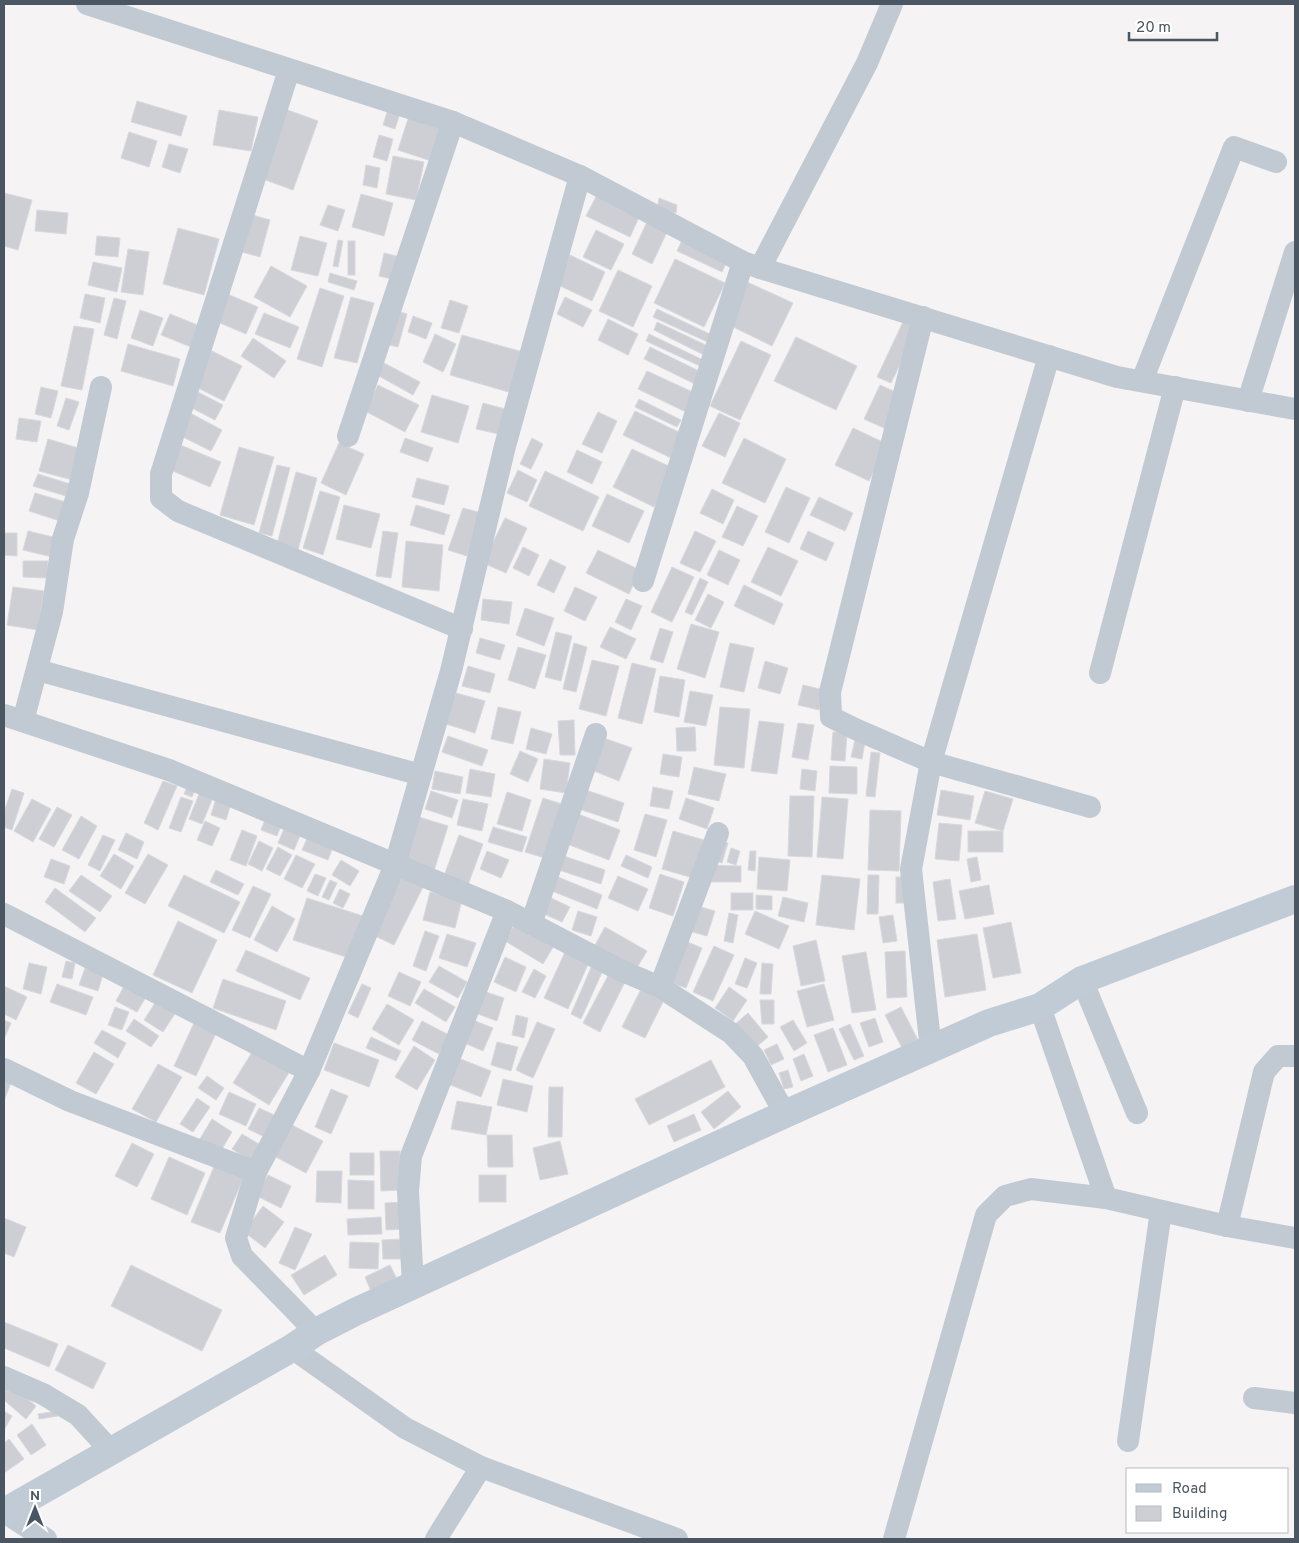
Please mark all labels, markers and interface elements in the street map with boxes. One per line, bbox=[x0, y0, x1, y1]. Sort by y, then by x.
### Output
scale bar bbox=[1129, 10, 1216, 42]
text: 20 m bbox=[1136, 19, 1171, 38]
legend bbox=[1126, 1468, 1289, 1533]
text: Road bbox=[1172, 1480, 1207, 1499]
north arrow bbox=[10, 1483, 60, 1533]
text: N bbox=[30, 1488, 40, 1505]
text: Building bbox=[1172, 1505, 1227, 1524]

